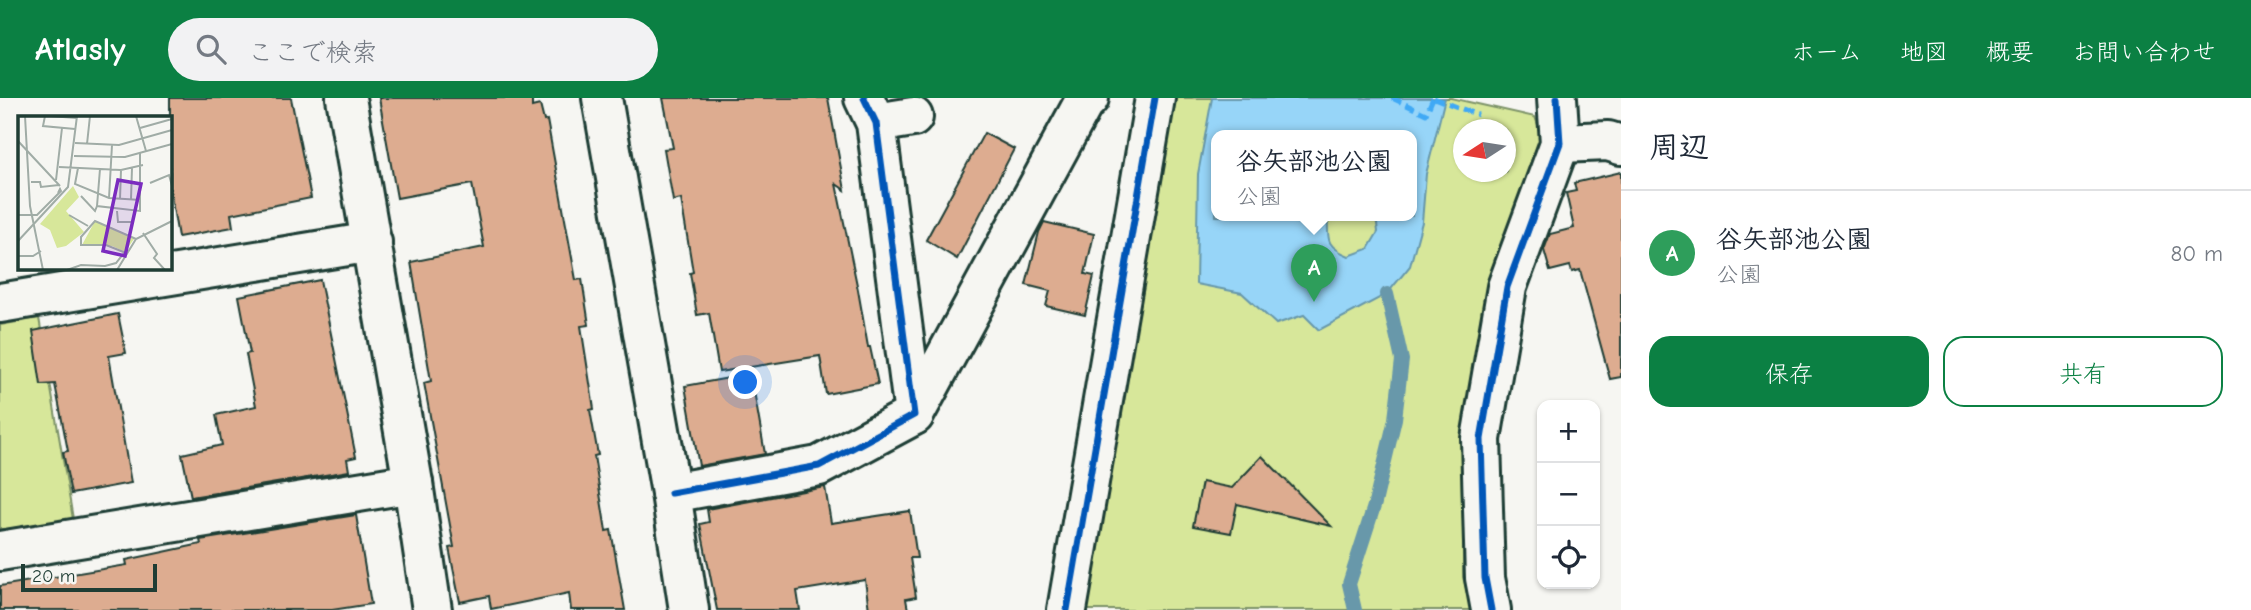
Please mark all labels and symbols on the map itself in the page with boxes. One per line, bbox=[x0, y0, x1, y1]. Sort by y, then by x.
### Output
inset map bbox=[18, 116, 172, 270]
north arrow bbox=[1453, 119, 1516, 182]
pin: A bbox=[1291, 244, 1337, 302]
your location bbox=[728, 365, 762, 399]
scale bar bbox=[21, 561, 158, 593]

